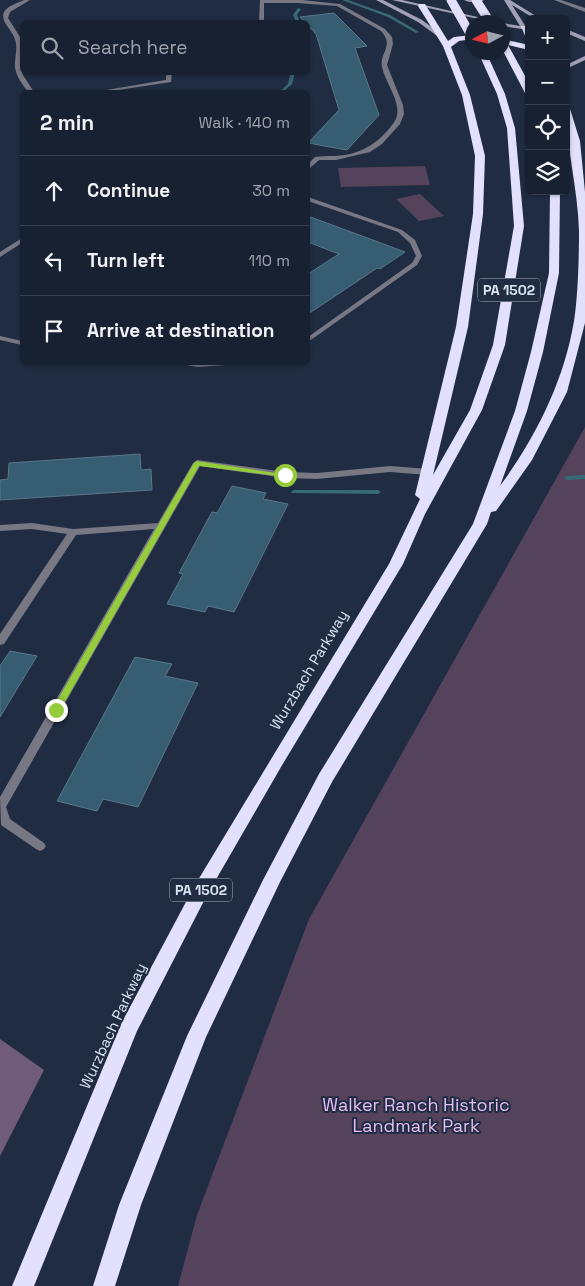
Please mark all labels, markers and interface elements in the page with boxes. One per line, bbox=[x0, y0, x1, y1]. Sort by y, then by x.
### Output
north arrow bbox=[465, 15, 510, 60]
map controls bbox=[525, 15, 570, 195]
button: + bbox=[525, 15, 570, 60]
search box bbox=[20, 20, 310, 75]
icon: search bbox=[38, 34, 66, 62]
text: Search here bbox=[78, 35, 188, 60]
button: − bbox=[525, 60, 570, 105]
button: locate bbox=[525, 105, 570, 150]
text: 2 min bbox=[40, 109, 94, 136]
text: Walk · 140 m bbox=[198, 112, 290, 133]
button: layers bbox=[525, 150, 570, 195]
icon: ahead bbox=[40, 177, 68, 205]
text: Continue bbox=[87, 178, 170, 203]
text: 30 m bbox=[252, 180, 290, 201]
icon: left bbox=[40, 247, 68, 275]
text: Turn left bbox=[87, 248, 165, 273]
text: 110 m bbox=[248, 250, 290, 271]
road number: PA 1502 bbox=[478, 278, 540, 302]
icon: arrive bbox=[40, 317, 68, 345]
text: Arrive at destination bbox=[87, 318, 275, 343]
route start bbox=[274, 464, 297, 487]
street label: Wurzbach Parkway bbox=[265, 606, 352, 733]
route end bbox=[45, 699, 68, 722]
road number: PA 1502 bbox=[170, 878, 232, 902]
street label: Wurzbach Parkway bbox=[75, 960, 150, 1092]
park label: Walker Ranch Historic Landmark Park bbox=[322, 1093, 510, 1137]

